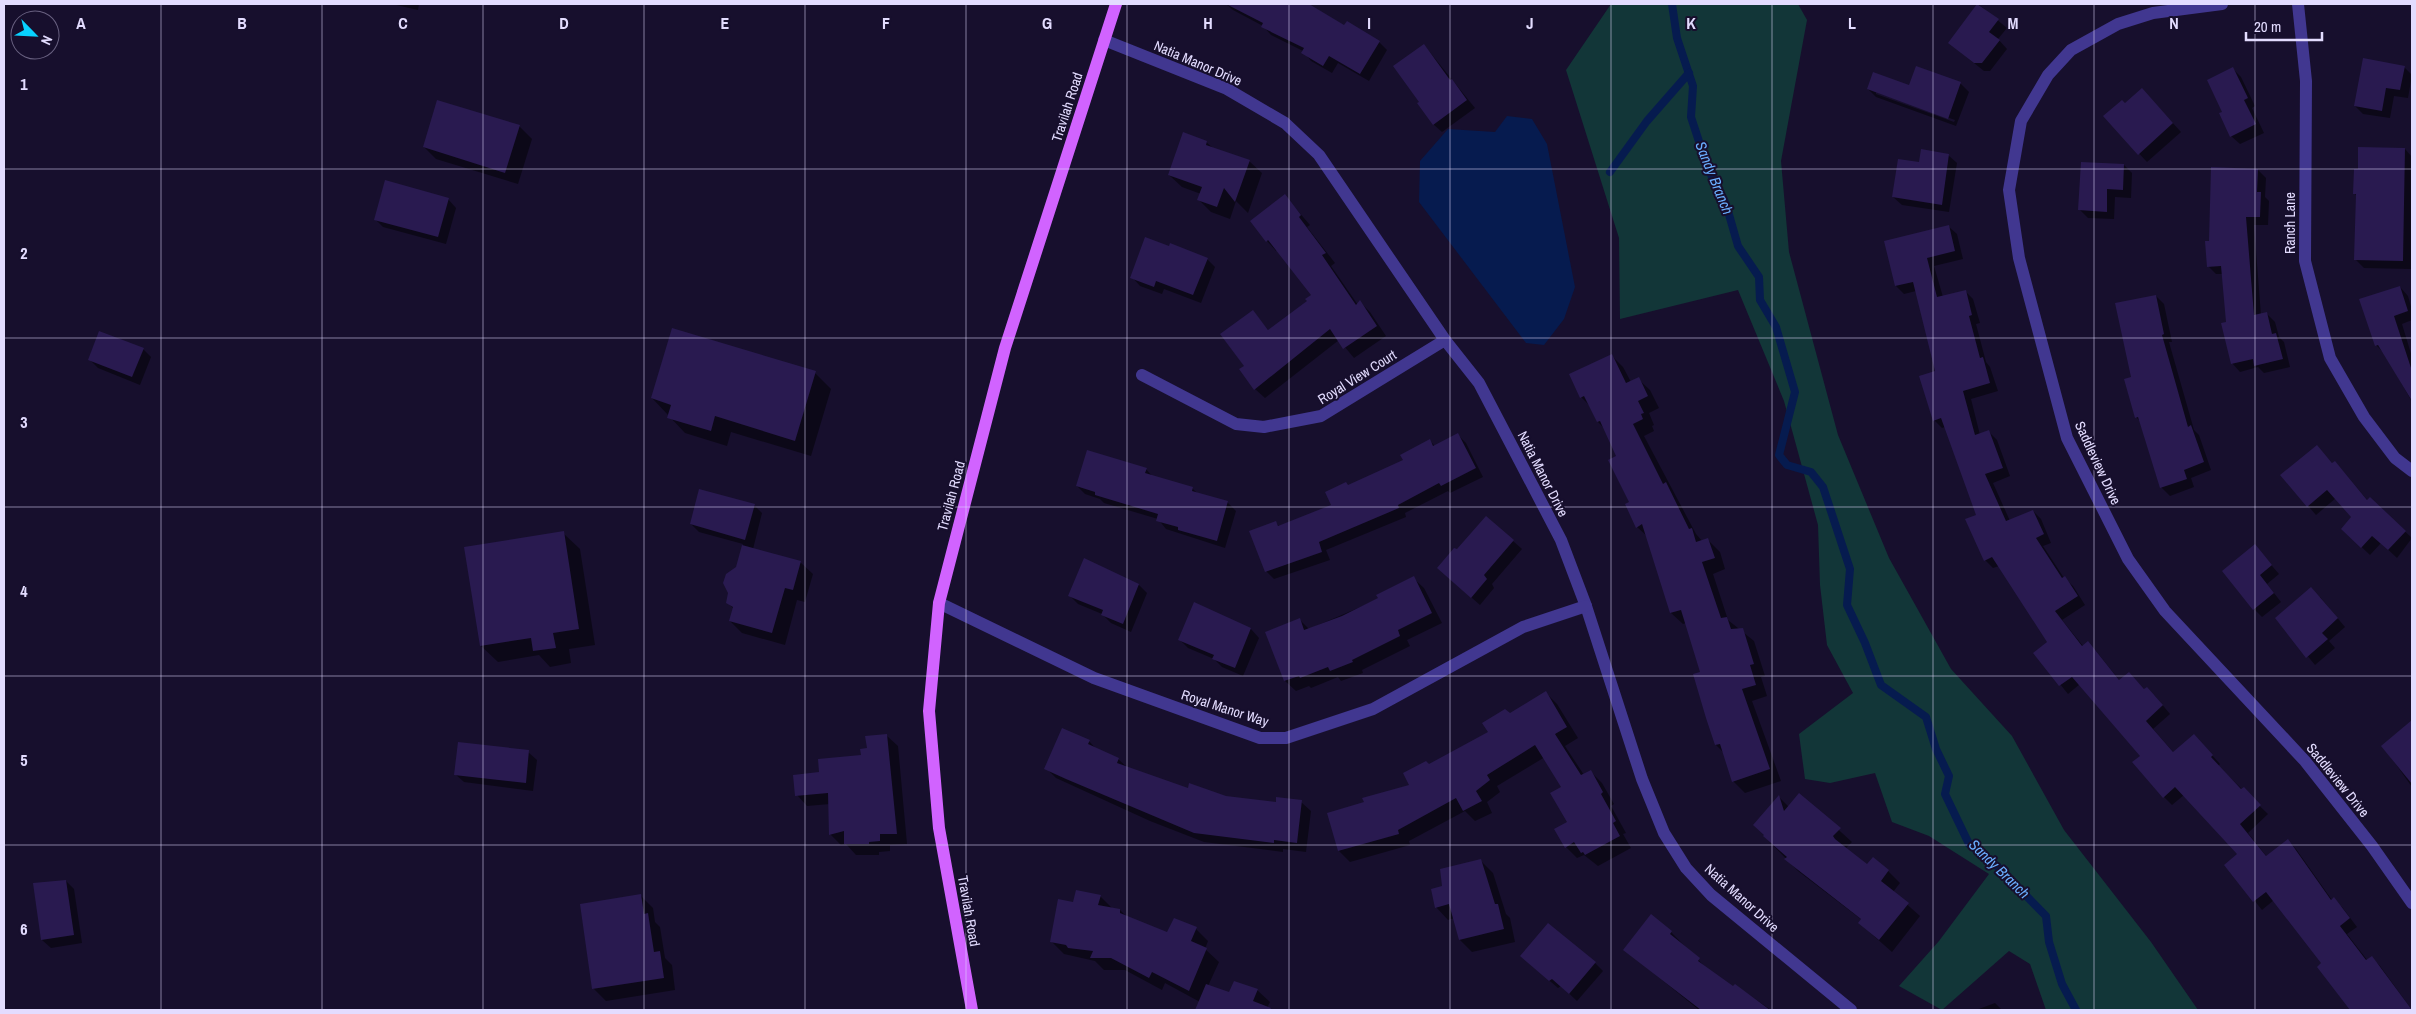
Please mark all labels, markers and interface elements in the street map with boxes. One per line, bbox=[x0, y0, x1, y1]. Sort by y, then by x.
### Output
north arrow bbox=[10, 10, 60, 60]
scale bar bbox=[2246, 10, 2322, 42]
text: A bbox=[76, 12, 86, 34]
text: B bbox=[237, 12, 247, 34]
text: C bbox=[398, 12, 408, 34]
text: D bbox=[559, 12, 569, 34]
text: E bbox=[721, 12, 730, 34]
text: F bbox=[882, 12, 890, 34]
text: G bbox=[1042, 12, 1052, 34]
text: H bbox=[1203, 12, 1213, 34]
text: I bbox=[1367, 12, 1371, 34]
text: J bbox=[1526, 12, 1534, 34]
text: K bbox=[1686, 12, 1696, 34]
text: L bbox=[1848, 12, 1856, 34]
text: M bbox=[2008, 12, 2019, 34]
text: N bbox=[2169, 12, 2179, 34]
text: 20 m bbox=[2254, 16, 2281, 37]
text: N bbox=[37, 33, 57, 48]
street label: Natia Manor Drive bbox=[1151, 36, 1245, 90]
street label: Travilah Road bbox=[1047, 70, 1087, 144]
text: 1 bbox=[20, 73, 28, 95]
water label: Sandy Branch bbox=[1690, 138, 1739, 218]
street label: Ranch Lane bbox=[2281, 192, 2299, 254]
text: 2 bbox=[20, 242, 28, 264]
street label: Royal View Court bbox=[1314, 346, 1400, 408]
text: 3 bbox=[20, 411, 28, 433]
street label: Saddleview Drive bbox=[2071, 418, 2125, 508]
street label: Natia Manor Drive bbox=[1514, 428, 1572, 520]
street label: Travilah Road bbox=[933, 459, 969, 533]
text: 4 bbox=[20, 580, 28, 602]
street label: Royal Manor Way bbox=[1179, 685, 1271, 731]
street label: Saddleview Drive bbox=[2303, 739, 2373, 821]
text: 5 bbox=[20, 749, 28, 771]
water label: Sandy Branch bbox=[1964, 834, 2035, 903]
street label: Natia Manor Drive bbox=[1701, 860, 1783, 936]
street label: Travilah Road bbox=[954, 874, 984, 948]
text: 6 bbox=[20, 918, 28, 940]

